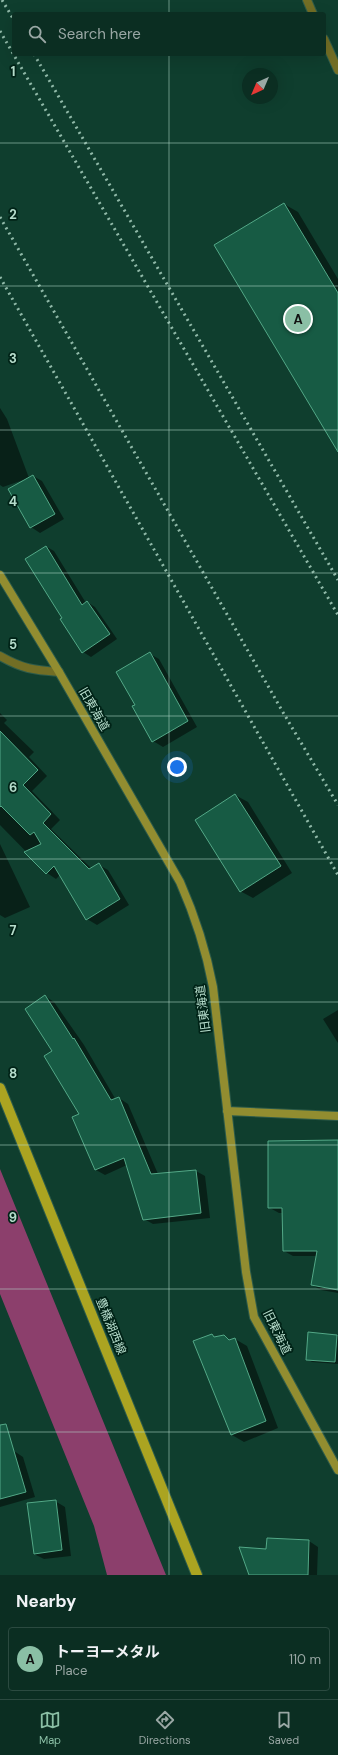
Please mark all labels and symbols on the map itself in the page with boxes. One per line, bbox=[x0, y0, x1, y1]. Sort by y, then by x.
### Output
text: 1 bbox=[11, 63, 15, 80]
north arrow bbox=[242, 68, 278, 104]
text: 2 bbox=[9, 206, 17, 223]
pin: A bbox=[285, 304, 311, 334]
text: 3 bbox=[9, 350, 17, 367]
text: 4 bbox=[9, 493, 17, 510]
text: 5 bbox=[9, 636, 17, 653]
street label: 旧東海道 bbox=[75, 684, 113, 734]
your location bbox=[167, 757, 187, 777]
text: 6 bbox=[9, 779, 17, 796]
text: 7 bbox=[10, 922, 17, 939]
street label: 旧東海道 bbox=[192, 984, 214, 1034]
text: 8 bbox=[9, 1065, 17, 1082]
text: 9 bbox=[9, 1209, 17, 1226]
street label: 豊橋湖西線 bbox=[92, 1295, 130, 1357]
street label: 旧東海道 bbox=[259, 1307, 295, 1357]

